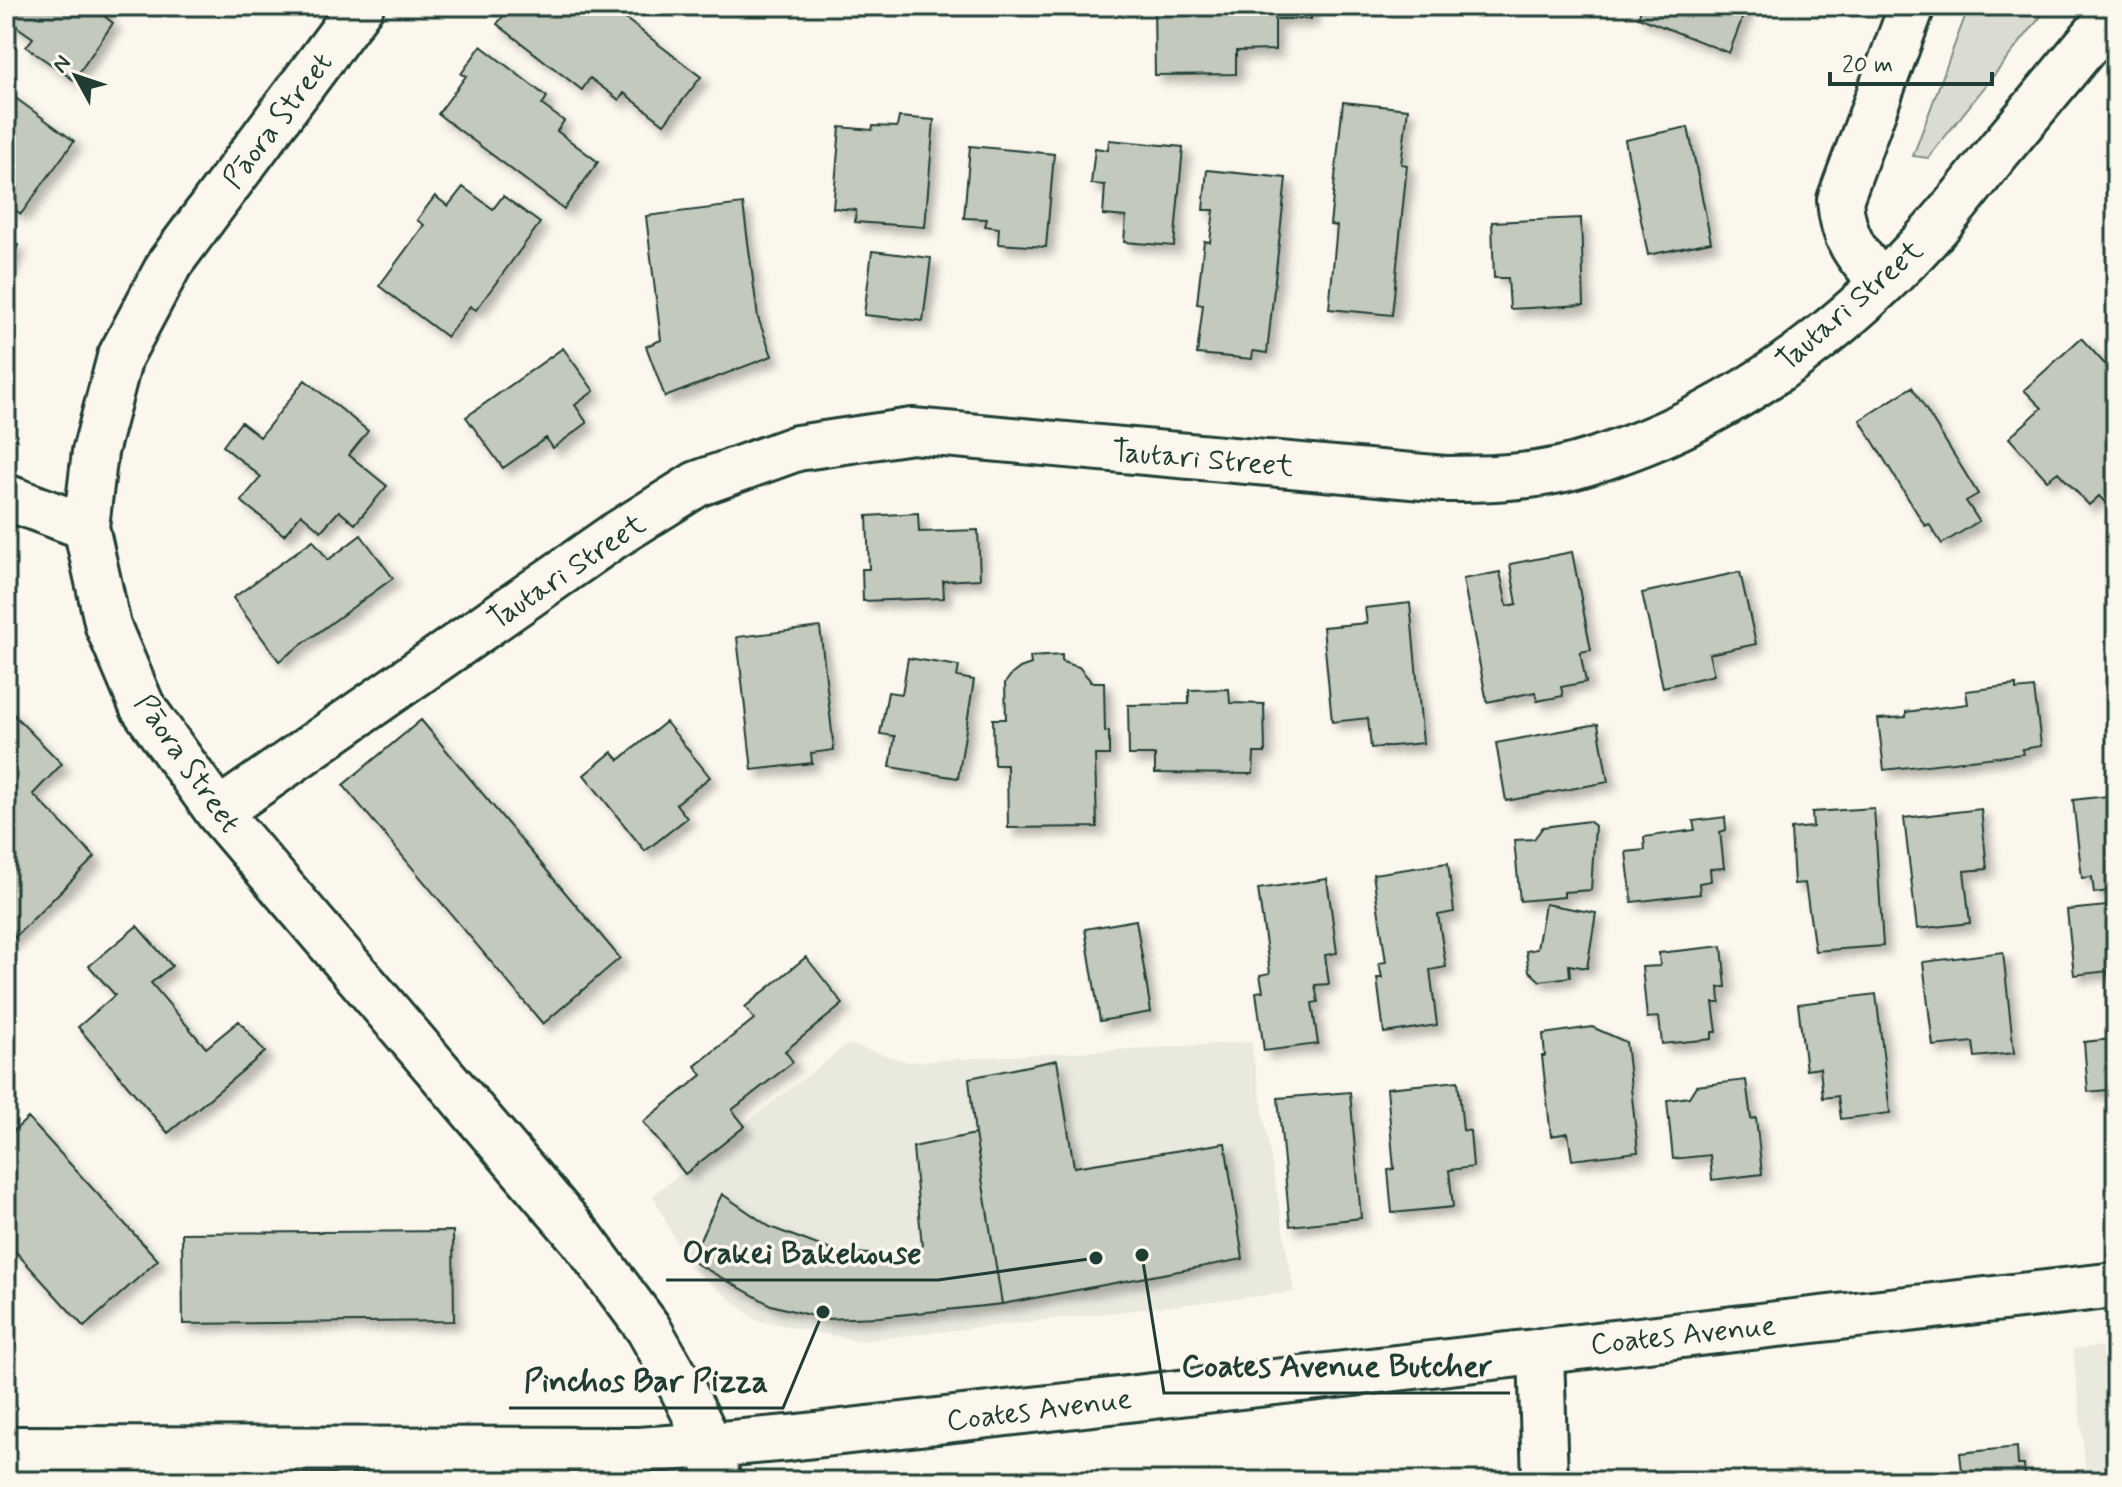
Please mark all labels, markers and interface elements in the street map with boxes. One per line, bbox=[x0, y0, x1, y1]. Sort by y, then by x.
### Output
north arrow bbox=[36, 36, 116, 116]
scale bar bbox=[1830, 36, 1992, 86]
street label: Pāora Street bbox=[214, 45, 342, 197]
text: N bbox=[47, 50, 78, 79]
text: 20 m bbox=[1842, 50, 1893, 81]
street label: Tautari Street bbox=[1768, 231, 1932, 381]
street label: Tautari Street bbox=[1110, 432, 1296, 487]
street label: Tautari Street bbox=[480, 505, 654, 639]
street label: Pāora Street bbox=[125, 687, 249, 841]
callout: Orakei Bakehouse bbox=[666, 1224, 938, 1280]
text: Orakei Bakehouse bbox=[682, 1233, 922, 1275]
street label: Coates Avenue bbox=[1588, 1306, 1778, 1365]
callout: Coates Avenue Butcher bbox=[1164, 1337, 1510, 1393]
text: Coates Avenue Butcher bbox=[1181, 1346, 1493, 1388]
callout: Pinchos Bar Pizza bbox=[509, 1352, 783, 1408]
text: Pinchos Bar Pizza bbox=[524, 1361, 768, 1403]
street label: Coates Avenue bbox=[944, 1380, 1134, 1441]

